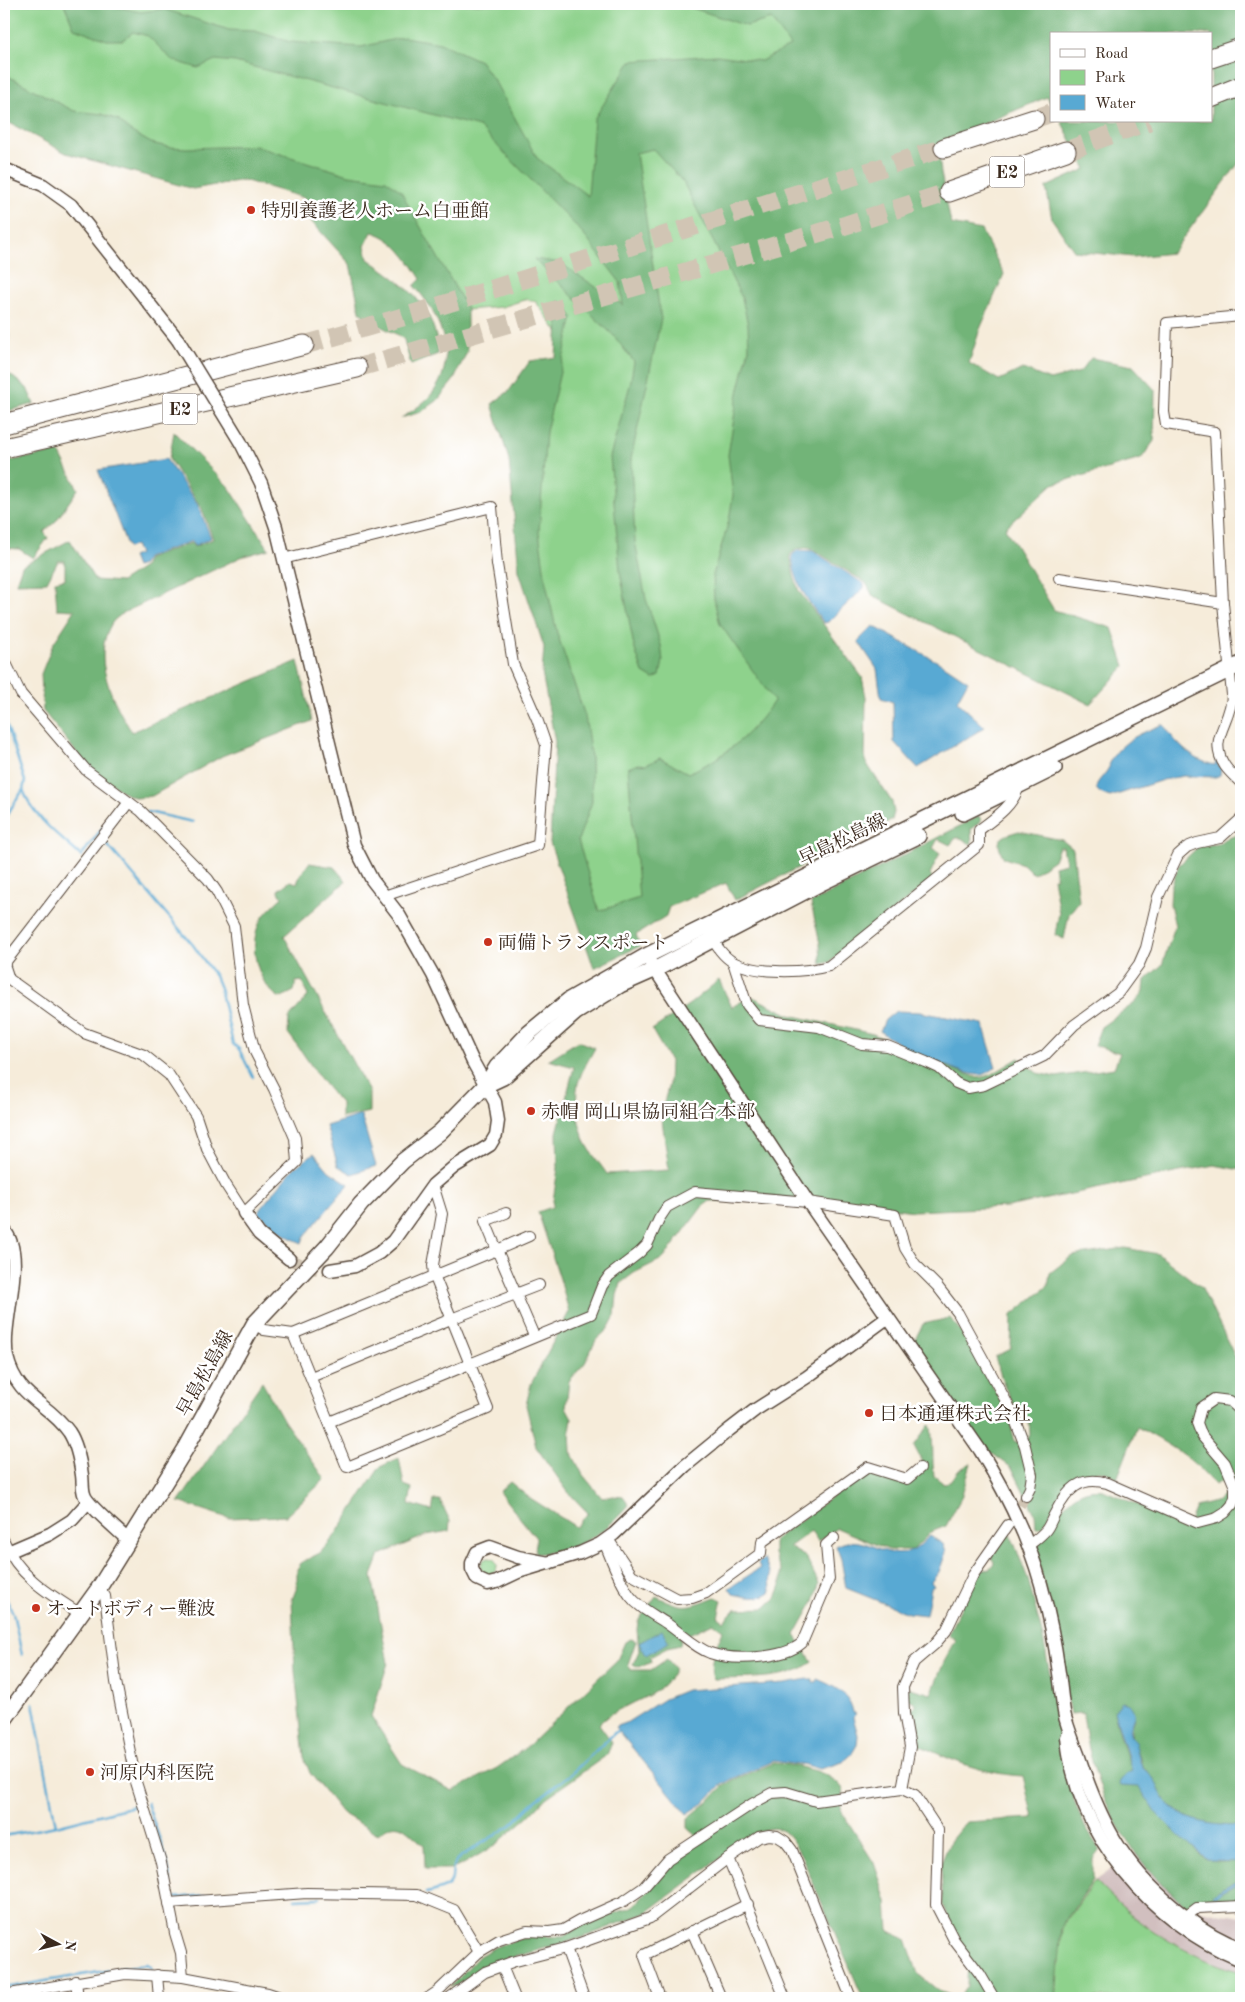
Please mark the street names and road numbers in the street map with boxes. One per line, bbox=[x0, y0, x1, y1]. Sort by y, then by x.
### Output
road number: E2 bbox=[990, 156, 1024, 188]
road number: E2 bbox=[162, 394, 198, 424]
street label: 早島松島線 bbox=[795, 810, 890, 871]
street label: 早島松島線 bbox=[173, 1327, 238, 1420]

